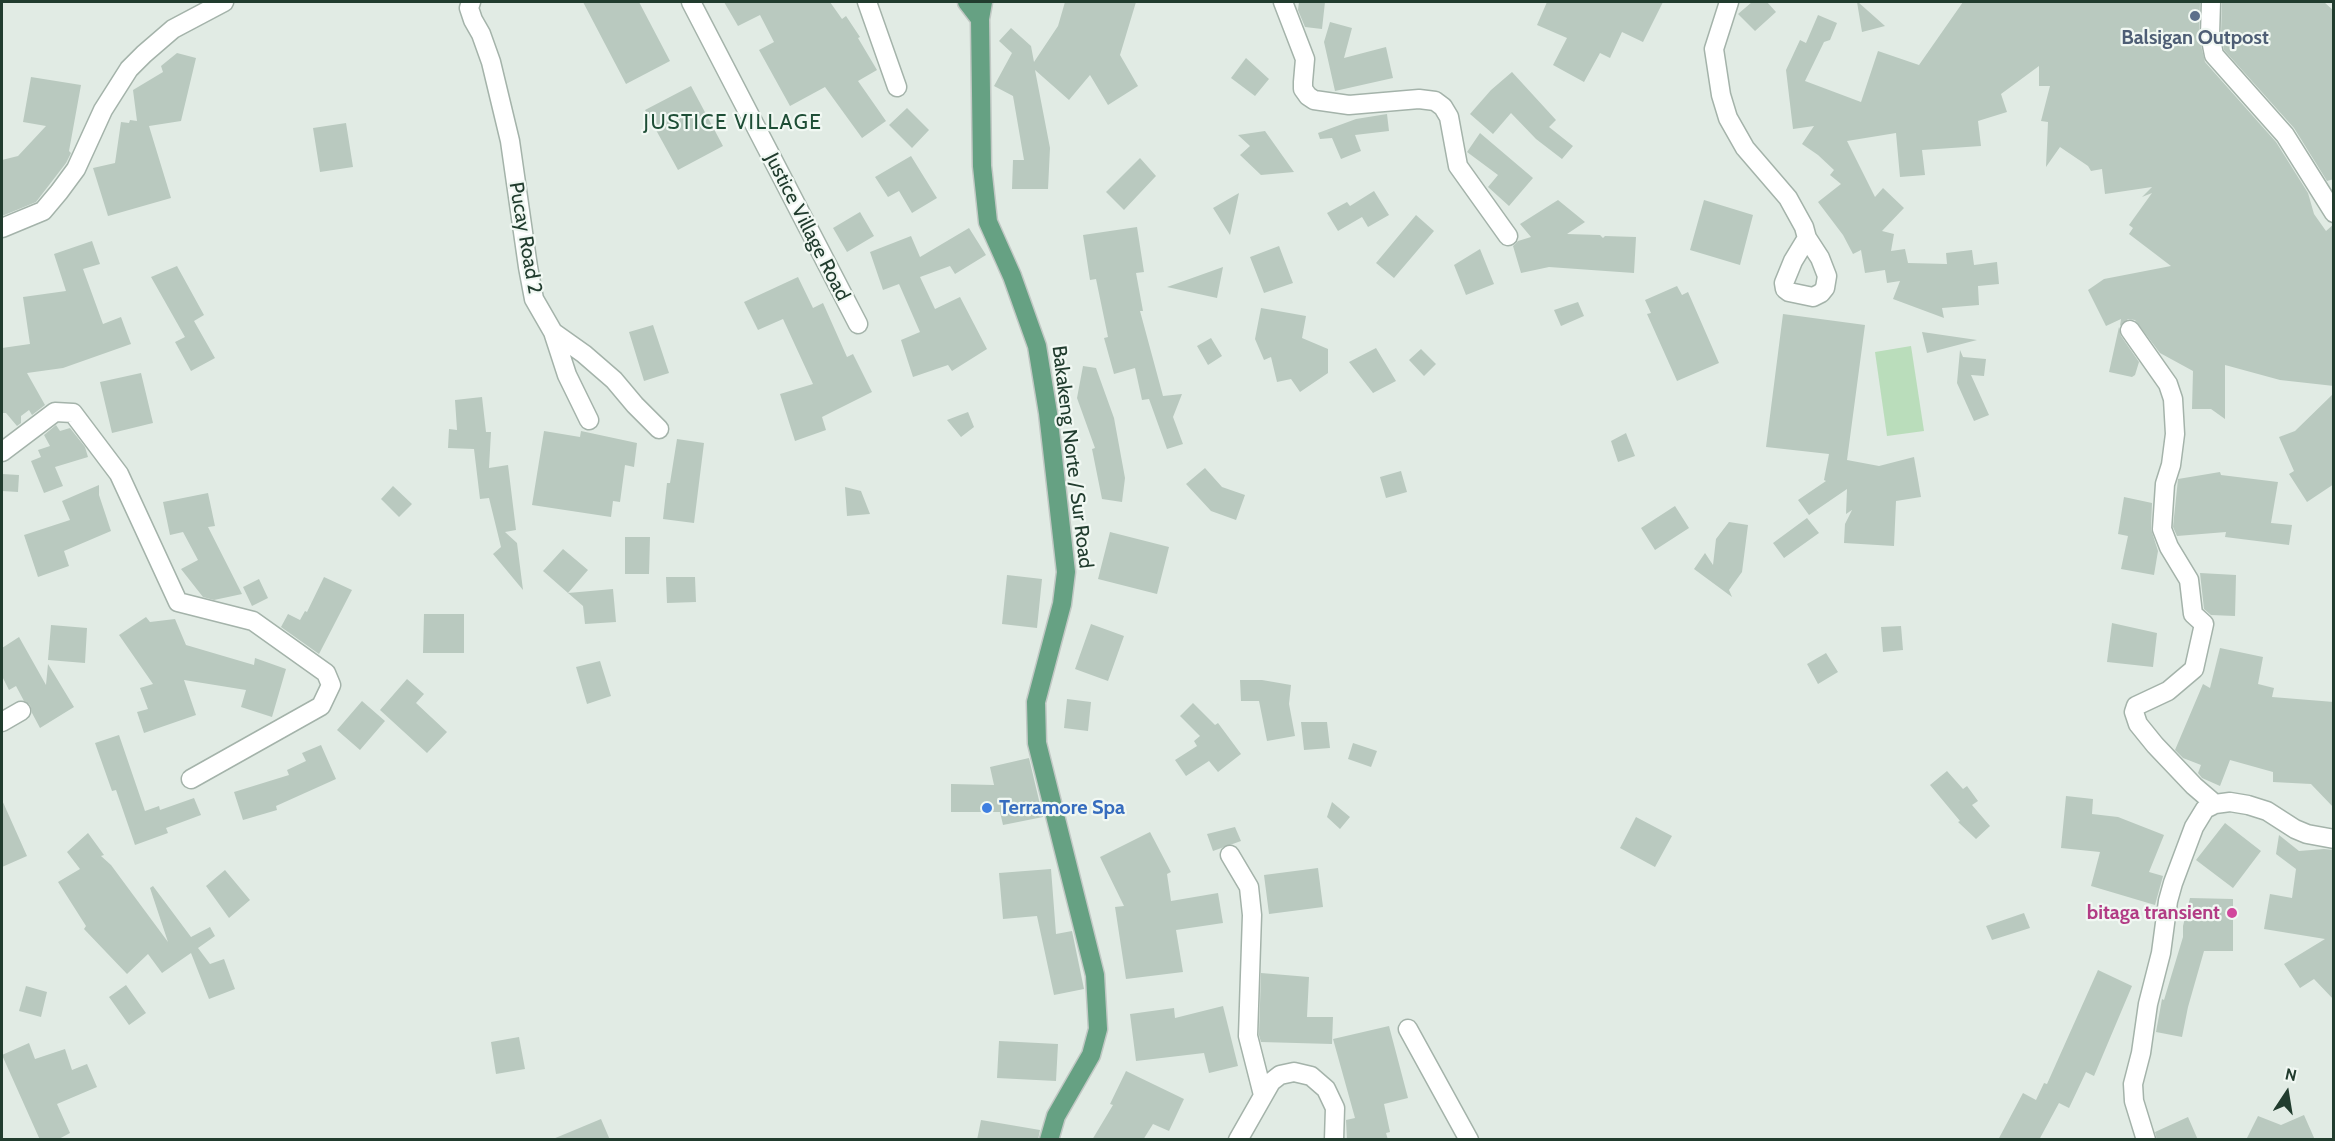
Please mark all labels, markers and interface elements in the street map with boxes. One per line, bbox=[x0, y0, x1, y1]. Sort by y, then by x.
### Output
marker: Balsigan Outpost bbox=[2188, 9, 2202, 23]
place label: Balsigan Outpost bbox=[2121, 26, 2269, 50]
district label: JUSTICE VILLAGE bbox=[644, 110, 822, 136]
street label: Justice Village Road bbox=[759, 149, 855, 305]
street label: Pucay Road 2 bbox=[503, 180, 547, 296]
street label: Bakakeng Norte / Sur Road bbox=[1046, 344, 1098, 570]
place label: Terramore Spa bbox=[999, 796, 1125, 820]
marker: Terramore Spa bbox=[980, 801, 994, 815]
place label: bitaga transient bbox=[2087, 901, 2220, 925]
marker: bitaga transient bbox=[2225, 906, 2239, 920]
north arrow bbox=[2257, 1063, 2317, 1123]
text: N bbox=[2283, 1064, 2298, 1085]

